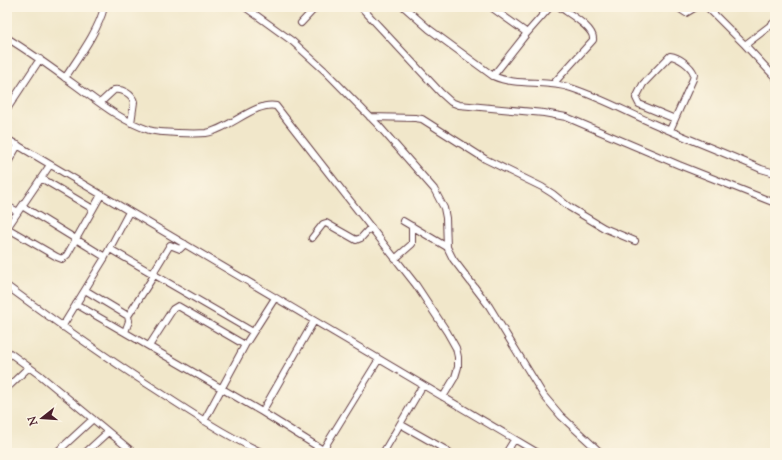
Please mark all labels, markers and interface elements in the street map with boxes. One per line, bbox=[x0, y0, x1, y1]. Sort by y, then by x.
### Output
north arrow bbox=[22, 398, 62, 438]
text: N bbox=[24, 414, 43, 428]

